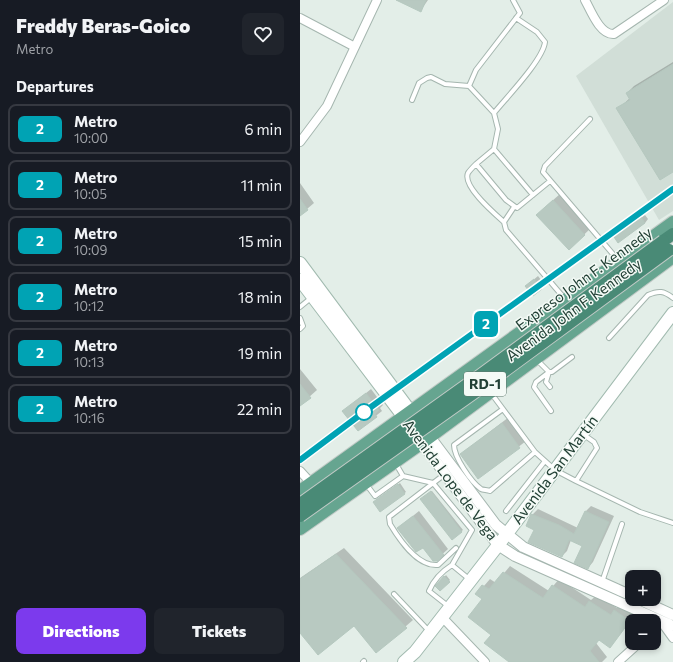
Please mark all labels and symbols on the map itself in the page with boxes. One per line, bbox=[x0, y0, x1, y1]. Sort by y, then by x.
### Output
street label: Expreso John F. Kennedy bbox=[512, 223, 655, 334]
street label: Avenida John F. Kennedy bbox=[502, 254, 645, 364]
line badge: 2 bbox=[473, 311, 499, 337]
road number: RD-1 bbox=[464, 372, 506, 396]
unlabelled marker bbox=[355, 403, 373, 421]
street label: Avenida San Martín bbox=[507, 411, 601, 527]
street label: Avenida Lope de Vega bbox=[399, 415, 502, 543]

